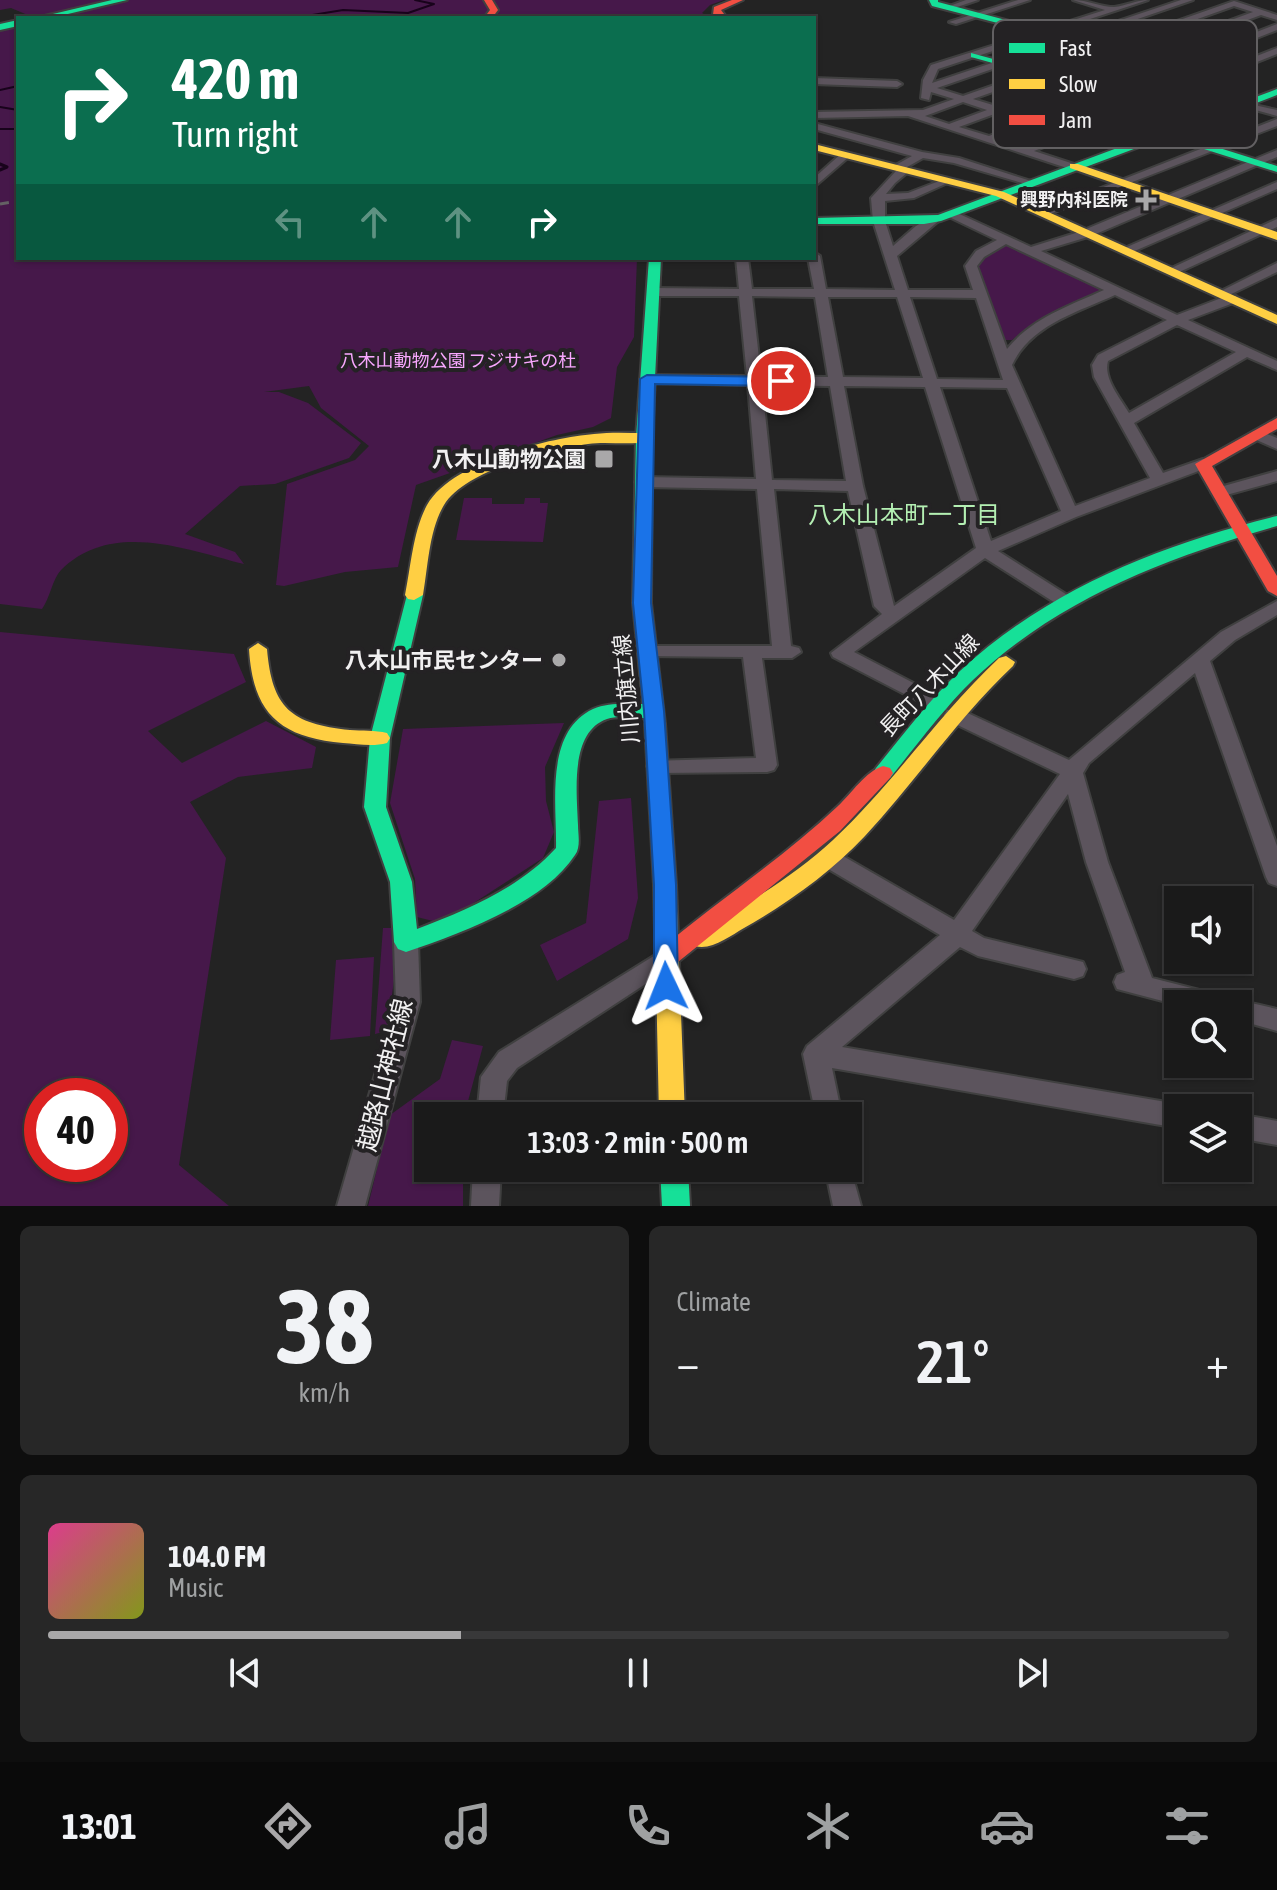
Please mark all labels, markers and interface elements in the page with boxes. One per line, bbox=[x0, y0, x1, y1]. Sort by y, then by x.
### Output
legend bbox=[993, 20, 1257, 148]
text: Fast bbox=[1059, 35, 1092, 61]
text: 420 m bbox=[172, 47, 299, 111]
icon: right bbox=[40, 48, 144, 152]
text: Slow bbox=[1059, 71, 1097, 97]
text: Jam bbox=[1059, 107, 1092, 133]
text: Turn right bbox=[172, 113, 299, 155]
place label: 興野内科医院 bbox=[1020, 189, 1128, 210]
marker: 興野内科医院 bbox=[1135, 189, 1157, 211]
icon: left bbox=[268, 200, 312, 244]
icon: ahead bbox=[352, 200, 396, 244]
icon: ahead bbox=[436, 200, 480, 244]
icon: right bbox=[520, 200, 564, 244]
pin bbox=[747, 347, 815, 415]
park label: 八木山動物公園 フジサキの杜 bbox=[340, 350, 576, 371]
icon: arrive bbox=[759, 359, 803, 403]
place label: 八木山動物公園 bbox=[432, 446, 586, 472]
marker: 八木山動物公園 bbox=[593, 448, 615, 470]
district label: 八木山本町一丁目 bbox=[808, 501, 1000, 528]
street label: 長町八木山線 bbox=[874, 628, 984, 742]
street label: 川内旗立線 bbox=[608, 633, 644, 745]
place label: 八木山市民センター bbox=[345, 647, 543, 673]
marker: 八木山市民センター bbox=[550, 651, 568, 669]
map controls bbox=[1164, 886, 1252, 1182]
button: sound bbox=[1164, 886, 1252, 974]
position arrow bbox=[624, 944, 708, 1028]
button: search bbox=[1164, 990, 1252, 1078]
street label: 越路山神社線 bbox=[352, 996, 418, 1154]
speed limit sign: 40 bbox=[24, 1078, 128, 1182]
button: layers bbox=[1164, 1094, 1252, 1182]
text: 13:03 · 2 min · 500 m bbox=[528, 1125, 748, 1159]
text: 38 bbox=[275, 1266, 373, 1385]
text: Climate bbox=[677, 1287, 751, 1317]
text: 21° bbox=[916, 1327, 989, 1396]
text: − bbox=[677, 1337, 699, 1387]
text: + bbox=[1206, 1337, 1229, 1387]
text: km/h bbox=[298, 1378, 350, 1408]
text: 104.0 FM bbox=[168, 1539, 266, 1573]
text: Music bbox=[168, 1573, 223, 1603]
icon: previous bbox=[223, 1651, 267, 1695]
icon: pause bbox=[616, 1651, 660, 1695]
icon: next bbox=[1010, 1651, 1054, 1695]
icon: directions bbox=[260, 1798, 316, 1854]
icon: music bbox=[440, 1798, 496, 1854]
icon: phone bbox=[620, 1798, 676, 1854]
icon: climate bbox=[800, 1798, 856, 1854]
icon: car bbox=[979, 1798, 1035, 1854]
icon: filters bbox=[1159, 1798, 1215, 1854]
text: 13:01 bbox=[62, 1805, 137, 1847]

